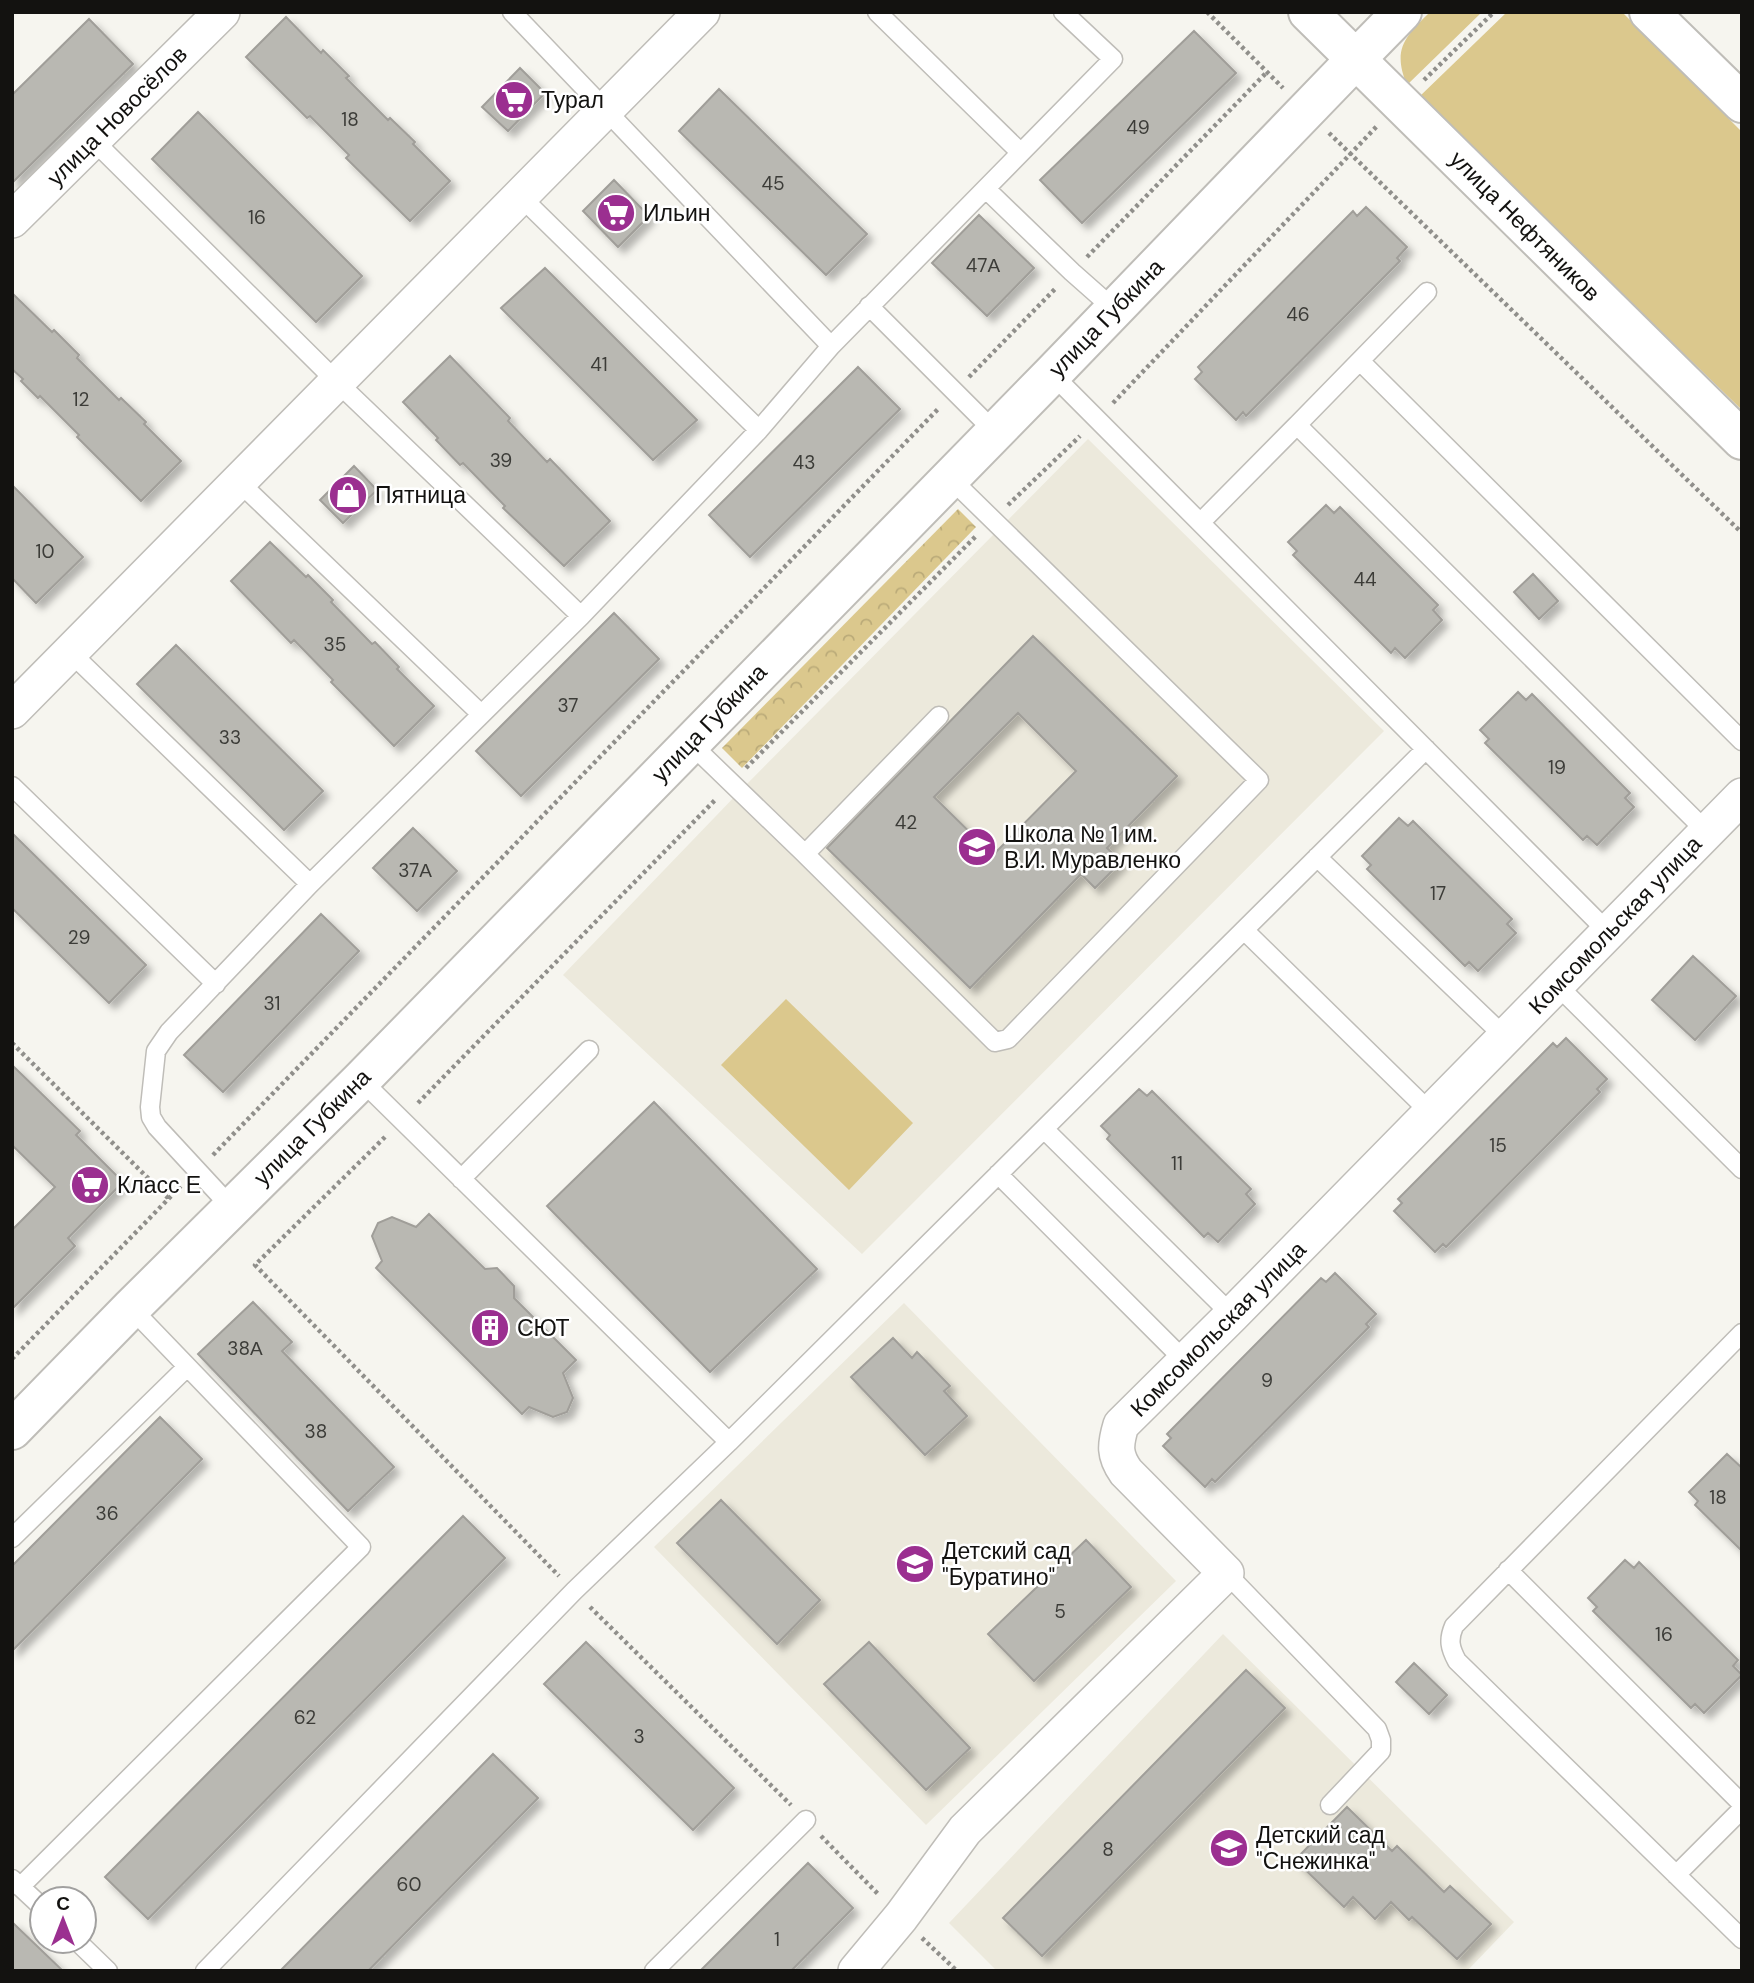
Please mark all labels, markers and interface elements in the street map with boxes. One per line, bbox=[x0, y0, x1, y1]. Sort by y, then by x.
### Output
street label: улица Новосёлов bbox=[40, 39, 194, 193]
supermarket icon: Турал bbox=[493, 79, 535, 121]
place label: Турал bbox=[541, 85, 604, 115]
house number: 18 bbox=[341, 107, 359, 132]
house number: 49 bbox=[1126, 115, 1150, 140]
street label: улица Нефтяников bbox=[1443, 144, 1607, 308]
house number: 45 bbox=[761, 171, 785, 196]
supermarket icon: Ильин bbox=[595, 192, 637, 234]
place label: Ильин bbox=[643, 198, 710, 228]
house number: 16 bbox=[248, 205, 266, 230]
street label: улица Губкина bbox=[1042, 252, 1170, 384]
house number: 47А bbox=[966, 253, 1000, 278]
house number: 46 bbox=[1286, 302, 1310, 327]
house number: 41 bbox=[590, 352, 608, 377]
house number: 12 bbox=[73, 387, 89, 412]
house number: 39 bbox=[490, 448, 512, 473]
house number: 43 bbox=[793, 450, 815, 475]
shop icon: Пятница bbox=[327, 474, 369, 516]
place label: Пятница bbox=[375, 480, 466, 510]
house number: 10 bbox=[36, 539, 54, 564]
house number: 44 bbox=[1353, 567, 1377, 592]
house number: 35 bbox=[324, 632, 346, 657]
street label: улица Губкина bbox=[645, 657, 773, 789]
house number: 37 bbox=[557, 693, 579, 718]
house number: 33 bbox=[219, 725, 241, 750]
house number: 19 bbox=[1548, 755, 1566, 780]
house number: 42 bbox=[895, 810, 917, 835]
place label: Школа № 1 им. В.И. Муравленко bbox=[1004, 819, 1181, 875]
school or university icon: Школа № 1 им. В.И. Муравленко bbox=[956, 826, 998, 868]
street label: Комсомольская улица bbox=[1522, 829, 1708, 1021]
house number: 37А bbox=[398, 858, 432, 883]
house number: 17 bbox=[1430, 881, 1446, 906]
house number: 29 bbox=[68, 925, 90, 950]
house number: 31 bbox=[264, 991, 280, 1016]
street label: улица Губкина bbox=[247, 1062, 377, 1192]
house number: 15 bbox=[1489, 1133, 1507, 1158]
house number: 11 bbox=[1171, 1151, 1183, 1176]
supermarket icon: Класс Е bbox=[69, 1164, 111, 1206]
place label: Класс Е bbox=[117, 1170, 201, 1200]
street label: Комсомольская улица bbox=[1124, 1235, 1312, 1423]
building icon: СЮТ bbox=[469, 1307, 511, 1349]
place label: СЮТ bbox=[517, 1313, 570, 1343]
house number: 38А bbox=[227, 1336, 263, 1361]
house number: 9 bbox=[1261, 1368, 1273, 1393]
house number: 38 bbox=[305, 1419, 327, 1444]
house number: 18 bbox=[1709, 1485, 1727, 1510]
house number: 36 bbox=[95, 1501, 119, 1526]
place label: Детский сад "Буратино" bbox=[942, 1536, 1072, 1592]
school or university icon: Детский сад "Буратино" bbox=[894, 1543, 936, 1585]
house number: 5 bbox=[1054, 1599, 1066, 1624]
house number: 16 bbox=[1655, 1622, 1673, 1647]
house number: 62 bbox=[294, 1705, 316, 1730]
house number: 3 bbox=[633, 1724, 645, 1749]
place label: Детский сад "Снежинка" bbox=[1256, 1820, 1386, 1876]
school or university icon: Детский сад "Снежинка" bbox=[1208, 1827, 1250, 1869]
house number: 8 bbox=[1102, 1837, 1114, 1862]
house number: 60 bbox=[397, 1872, 421, 1897]
north arrow bbox=[28, 1885, 98, 1955]
text: С bbox=[56, 1891, 70, 1916]
house number: 1 bbox=[774, 1927, 780, 1952]

